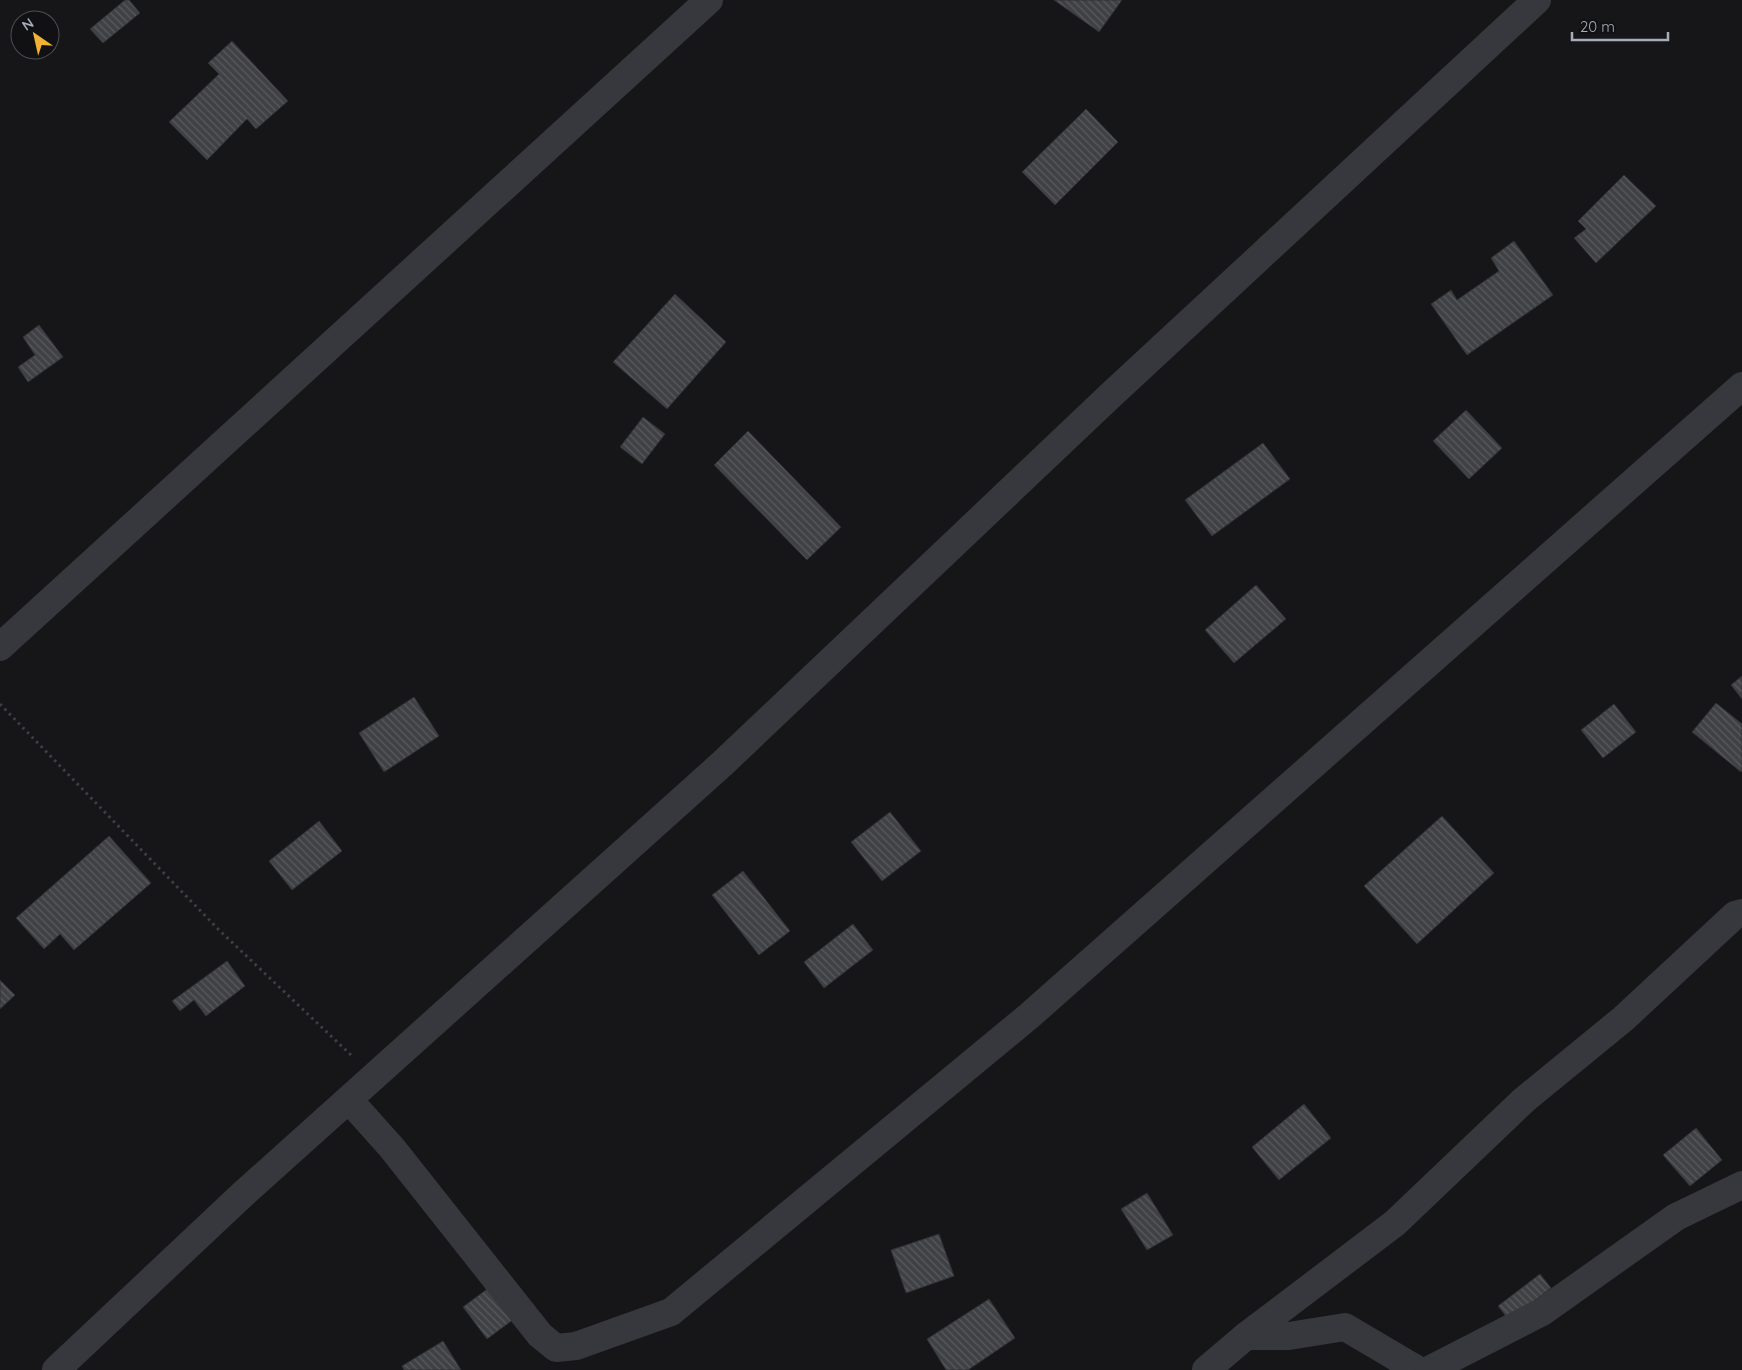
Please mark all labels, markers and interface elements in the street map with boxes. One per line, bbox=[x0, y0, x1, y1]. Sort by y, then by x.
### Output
north arrow bbox=[10, 10, 60, 60]
scale bar bbox=[1572, 10, 1668, 42]
text: N bbox=[18, 14, 37, 35]
text: 20 m bbox=[1580, 17, 1615, 36]

